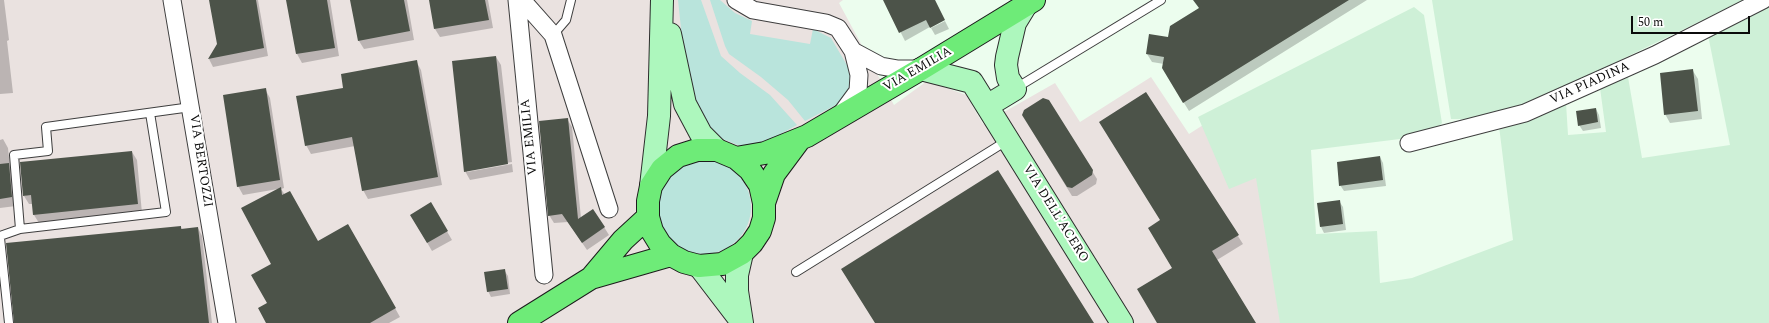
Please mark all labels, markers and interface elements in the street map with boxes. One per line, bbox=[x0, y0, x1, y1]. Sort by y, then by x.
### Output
scale bar bbox=[1633, 8, 1752, 34]
text: 50 m bbox=[1638, 13, 1663, 32]
street label: VIA EMILIA bbox=[881, 44, 955, 96]
street label: VIA PIADINA bbox=[1548, 59, 1632, 109]
street label: VIA EMILIA bbox=[518, 98, 542, 176]
street label: VIA BERTOZZI bbox=[185, 113, 215, 209]
street label: VIA DELL'ACERO bbox=[1019, 162, 1091, 266]

